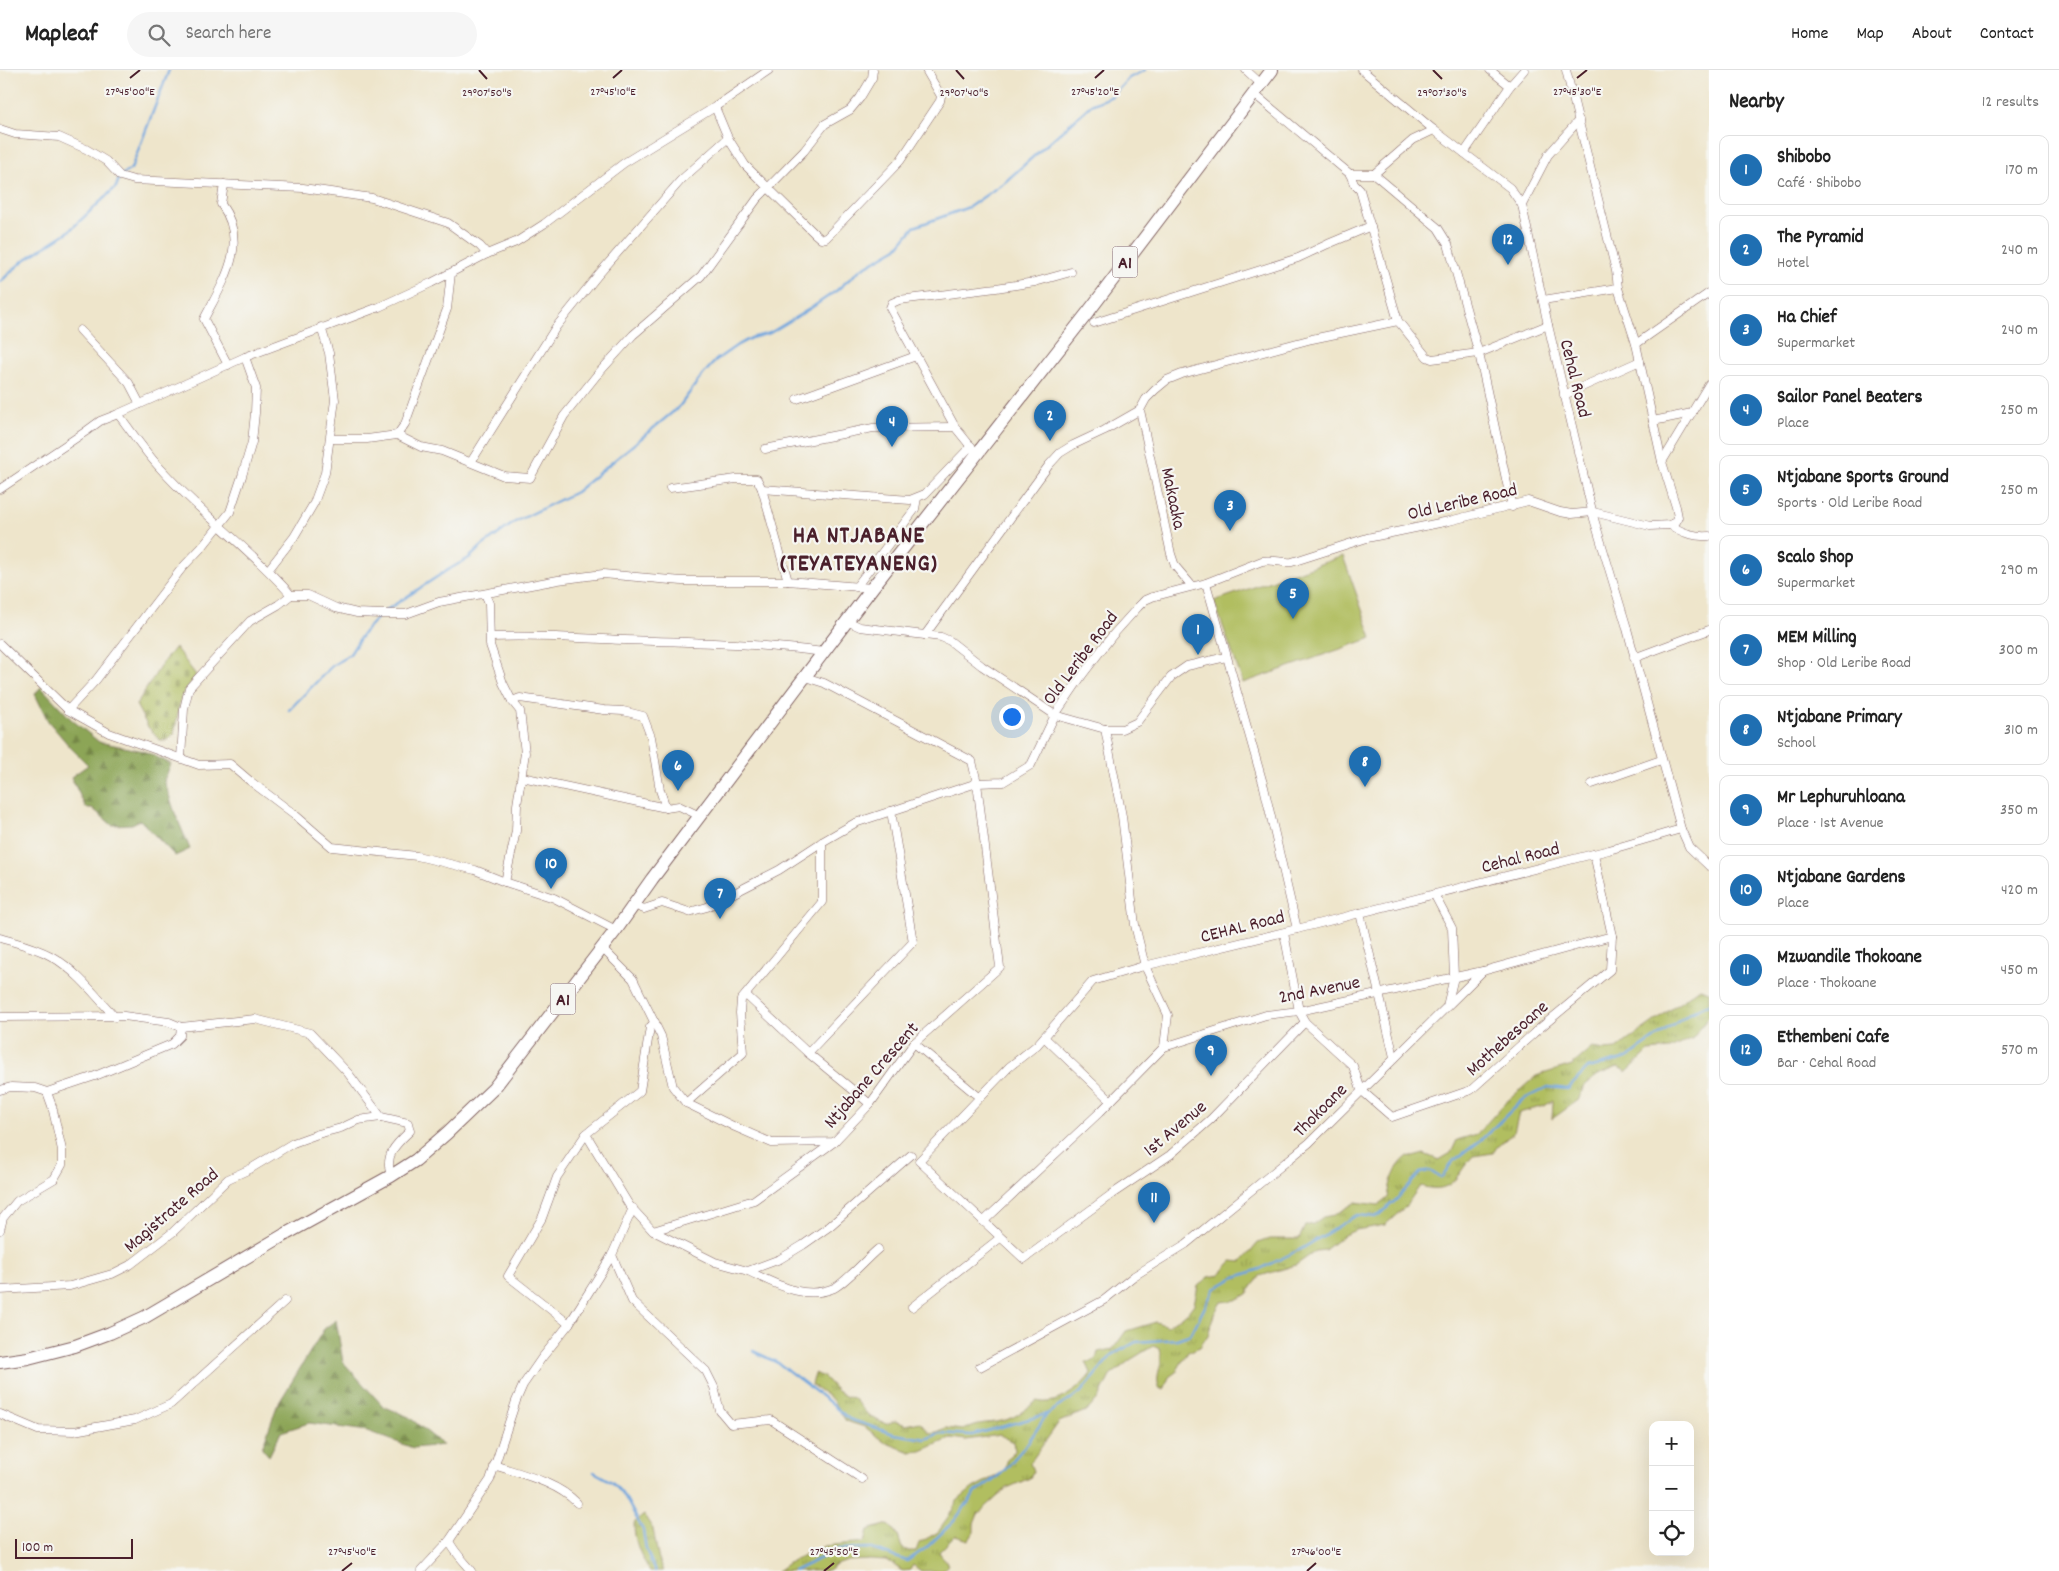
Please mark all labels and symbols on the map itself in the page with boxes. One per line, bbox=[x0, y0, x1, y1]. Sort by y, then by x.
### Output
text: 27°45'00"E bbox=[105, 84, 155, 101]
text: 27°45'10"E bbox=[590, 84, 636, 101]
text: 27°45'20"E bbox=[1071, 84, 1120, 101]
text: 27°45'30"E bbox=[1553, 84, 1602, 101]
text: 29°07'50"S bbox=[462, 85, 512, 102]
text: 29°07'40"S bbox=[939, 85, 989, 102]
text: 29°07'30"S bbox=[1417, 85, 1467, 102]
pin: 12 bbox=[1492, 224, 1524, 265]
road number: A1 bbox=[1112, 246, 1138, 278]
street label: Cehal Road bbox=[1551, 337, 1596, 421]
pin: 2 bbox=[1034, 400, 1066, 441]
pin: 4 bbox=[876, 406, 908, 447]
street label: Makaaka bbox=[1152, 465, 1191, 533]
street label: Old Leribe Road bbox=[1405, 478, 1520, 529]
pin: 3 bbox=[1214, 490, 1246, 531]
district label: HA NTJABANE (TEYATEYANENG) bbox=[780, 520, 938, 582]
pin: 5 bbox=[1277, 578, 1309, 619]
street label: Old Leribe Road bbox=[1037, 606, 1126, 712]
pin: 1 bbox=[1182, 614, 1214, 655]
your location bbox=[999, 704, 1025, 730]
pin: 8 bbox=[1349, 746, 1381, 787]
pin: 6 bbox=[662, 750, 694, 791]
street label: Cehal Road bbox=[1479, 837, 1563, 882]
pin: 10 bbox=[535, 848, 567, 889]
pin: 7 bbox=[704, 878, 736, 919]
street label: CEHAL Road bbox=[1198, 905, 1288, 952]
street label: 2nd Avenue bbox=[1277, 970, 1363, 1013]
road number: A1 bbox=[550, 984, 576, 1014]
street label: Mothebesoane bbox=[1461, 995, 1556, 1084]
street label: Ntjabane Crescent bbox=[819, 1017, 927, 1136]
pin: 9 bbox=[1195, 1035, 1227, 1076]
street label: Thokoane bbox=[1288, 1078, 1355, 1145]
street label: 1st Avenue bbox=[1139, 1095, 1214, 1164]
street label: Magistrate Road bbox=[119, 1163, 226, 1261]
pin: 11 bbox=[1138, 1182, 1170, 1223]
scale bar bbox=[15, 1536, 132, 1559]
text: 27°45'40"E bbox=[328, 1544, 376, 1561]
text: 27°45'50"E bbox=[810, 1544, 859, 1561]
text: 27°46'00"E bbox=[1291, 1544, 1341, 1561]

